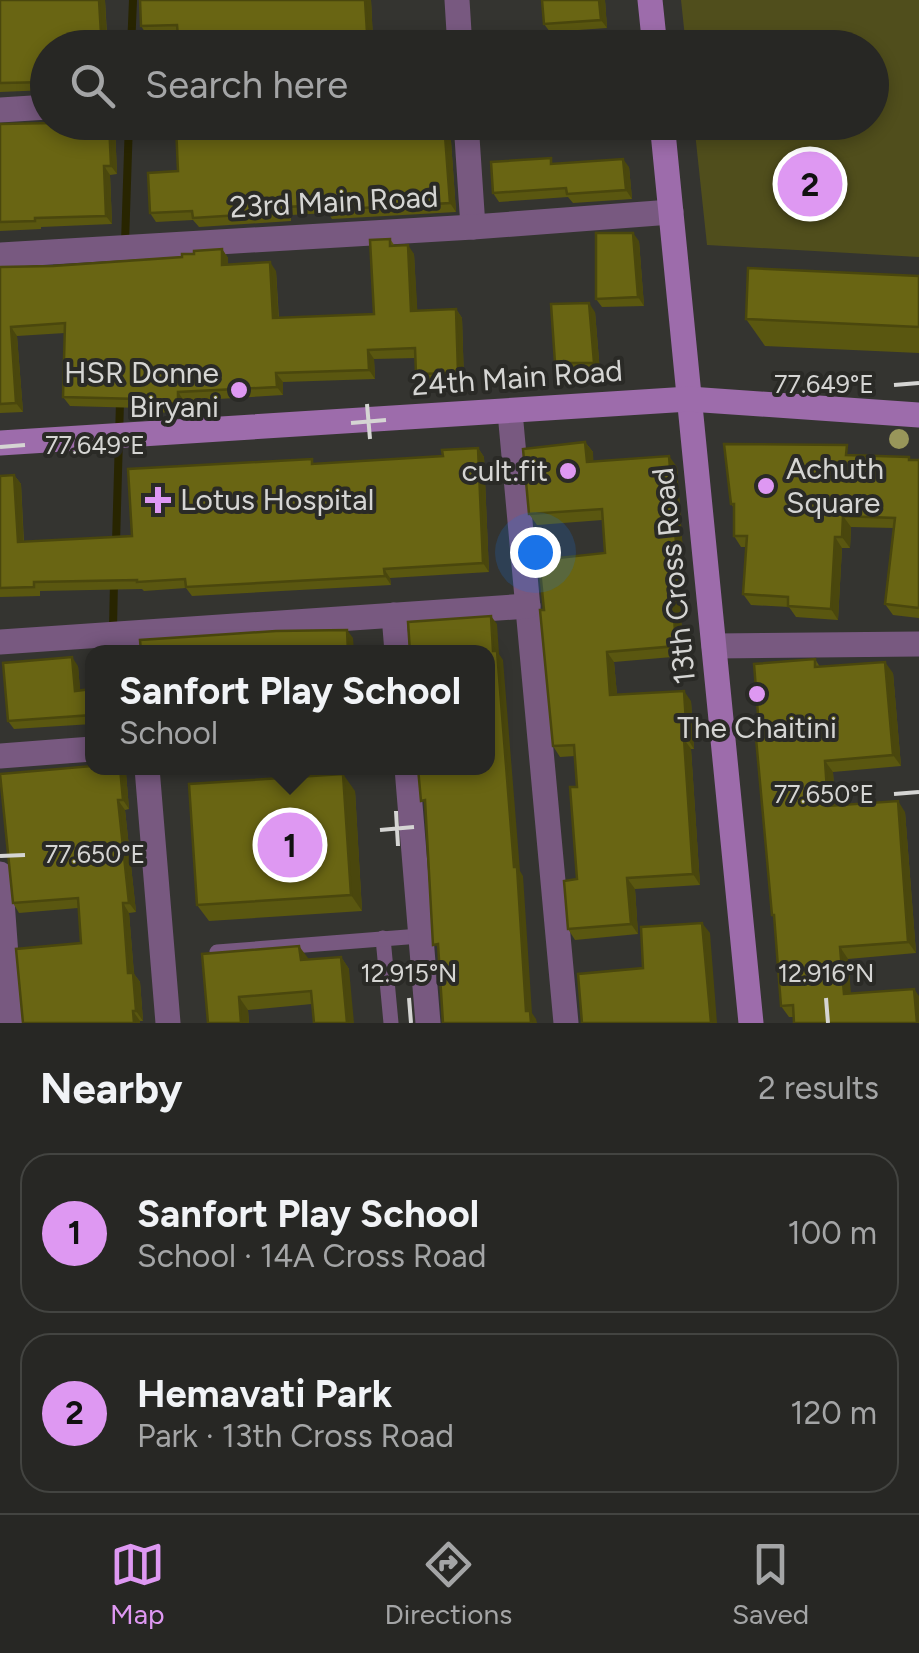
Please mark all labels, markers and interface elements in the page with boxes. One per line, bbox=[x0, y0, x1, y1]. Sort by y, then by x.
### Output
search box bbox=[30, 30, 889, 140]
icon: search bbox=[65, 58, 120, 113]
text: Search here bbox=[145, 62, 348, 108]
pin: 2 bbox=[778, 146, 842, 222]
street label: 23rd Main Road bbox=[229, 178, 439, 225]
street label: 24th Main Road bbox=[410, 352, 624, 403]
place label: HSR Donne Biryani bbox=[64, 354, 219, 425]
text: 77.649°E bbox=[774, 369, 874, 399]
marker: HSR Donne Biryani bbox=[228, 379, 250, 401]
text: 77.649°E bbox=[45, 430, 145, 460]
place label: Achuth Square bbox=[786, 450, 884, 521]
place label: cult.fit bbox=[461, 452, 548, 489]
marker: cult.fit bbox=[557, 460, 579, 482]
street label: 13th Cross Road bbox=[644, 466, 703, 686]
marker: Achuth Square bbox=[755, 475, 777, 497]
place label: Lotus Hospital bbox=[180, 481, 374, 518]
marker: Lotus Hospital bbox=[145, 487, 171, 513]
your location bbox=[510, 527, 561, 578]
popup bbox=[85, 645, 495, 775]
text: Sanfort Play School bbox=[119, 668, 461, 714]
marker: The Chaitini bbox=[746, 683, 768, 705]
place label: The Chaitini bbox=[677, 709, 837, 746]
text: School bbox=[119, 714, 218, 752]
text: 77.650°E bbox=[774, 779, 874, 809]
pin: 1 bbox=[258, 808, 322, 882]
text: 77.650°E bbox=[45, 839, 145, 869]
text: 12.915°N bbox=[361, 958, 457, 988]
text: 12.916°N bbox=[778, 958, 874, 988]
text: Nearby bbox=[40, 1063, 182, 1114]
text: 2 results bbox=[758, 1069, 879, 1107]
text: Sanfort Play School bbox=[137, 1191, 479, 1237]
text: 1 bbox=[68, 1214, 81, 1252]
text: 100 m bbox=[788, 1214, 877, 1252]
text: School · 14A Cross Road bbox=[137, 1237, 486, 1275]
text: Hemavati Park bbox=[137, 1371, 392, 1417]
text: 2 bbox=[65, 1394, 84, 1432]
text: 120 m bbox=[790, 1394, 877, 1432]
text: Park · 13th Cross Road bbox=[137, 1417, 454, 1455]
tab: Map bbox=[110, 1537, 165, 1631]
tab: Directions bbox=[385, 1537, 512, 1631]
tab: Saved bbox=[732, 1537, 809, 1631]

